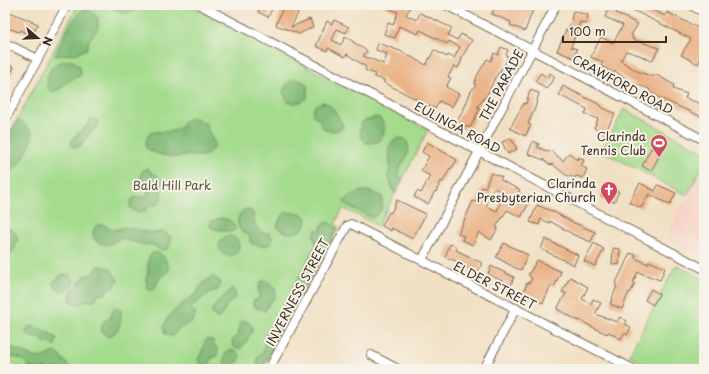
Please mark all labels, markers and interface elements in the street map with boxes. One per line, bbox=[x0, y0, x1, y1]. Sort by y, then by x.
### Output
north arrow bbox=[18, 18, 58, 58]
scale bar bbox=[563, 18, 666, 44]
text: 100 m bbox=[569, 22, 606, 40]
text: N bbox=[38, 35, 57, 49]
street label: THE PARADE bbox=[474, 46, 528, 124]
street label: CRAWFORD ROAD bbox=[569, 50, 677, 118]
street label: EULINGA ROAD bbox=[412, 97, 504, 157]
place label: Clarinda Tennis Club bbox=[581, 127, 647, 159]
sports icon: Clarinda Tennis Club bbox=[649, 133, 669, 158]
place label: Clarinda Presbyterian Church bbox=[477, 174, 597, 206]
park label: Bald Hill Park bbox=[133, 176, 211, 194]
church icon: Clarinda Presbyterian Church bbox=[599, 180, 619, 205]
street label: INVERNESS STREET bbox=[261, 234, 333, 349]
street label: ELDER STREET bbox=[451, 256, 540, 314]

